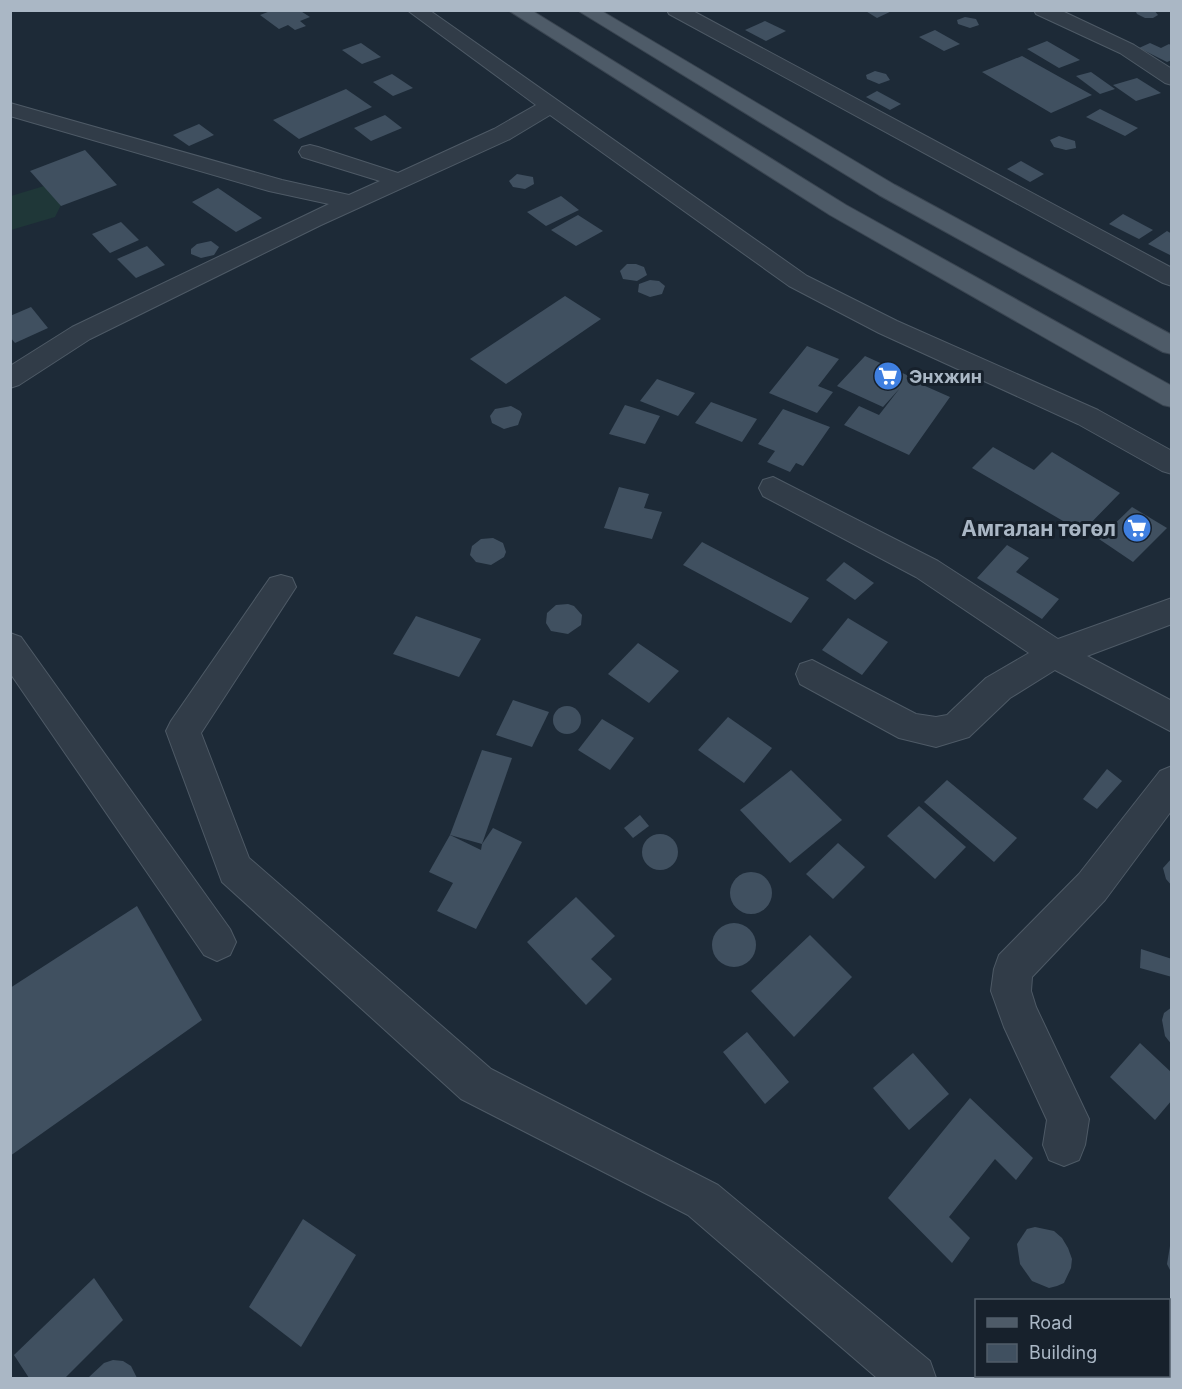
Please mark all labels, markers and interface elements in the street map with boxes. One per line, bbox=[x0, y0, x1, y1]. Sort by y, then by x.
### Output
supermarket icon: Энхжин bbox=[872, 360, 904, 392]
place label: Энхжин bbox=[909, 366, 982, 387]
supermarket icon: Амгалан төгөл bbox=[1121, 512, 1153, 544]
place label: Амгалан төгөл bbox=[961, 516, 1116, 541]
legend bbox=[975, 1299, 1170, 1377]
text: Road bbox=[1029, 1312, 1072, 1333]
text: Building bbox=[1029, 1342, 1097, 1363]

